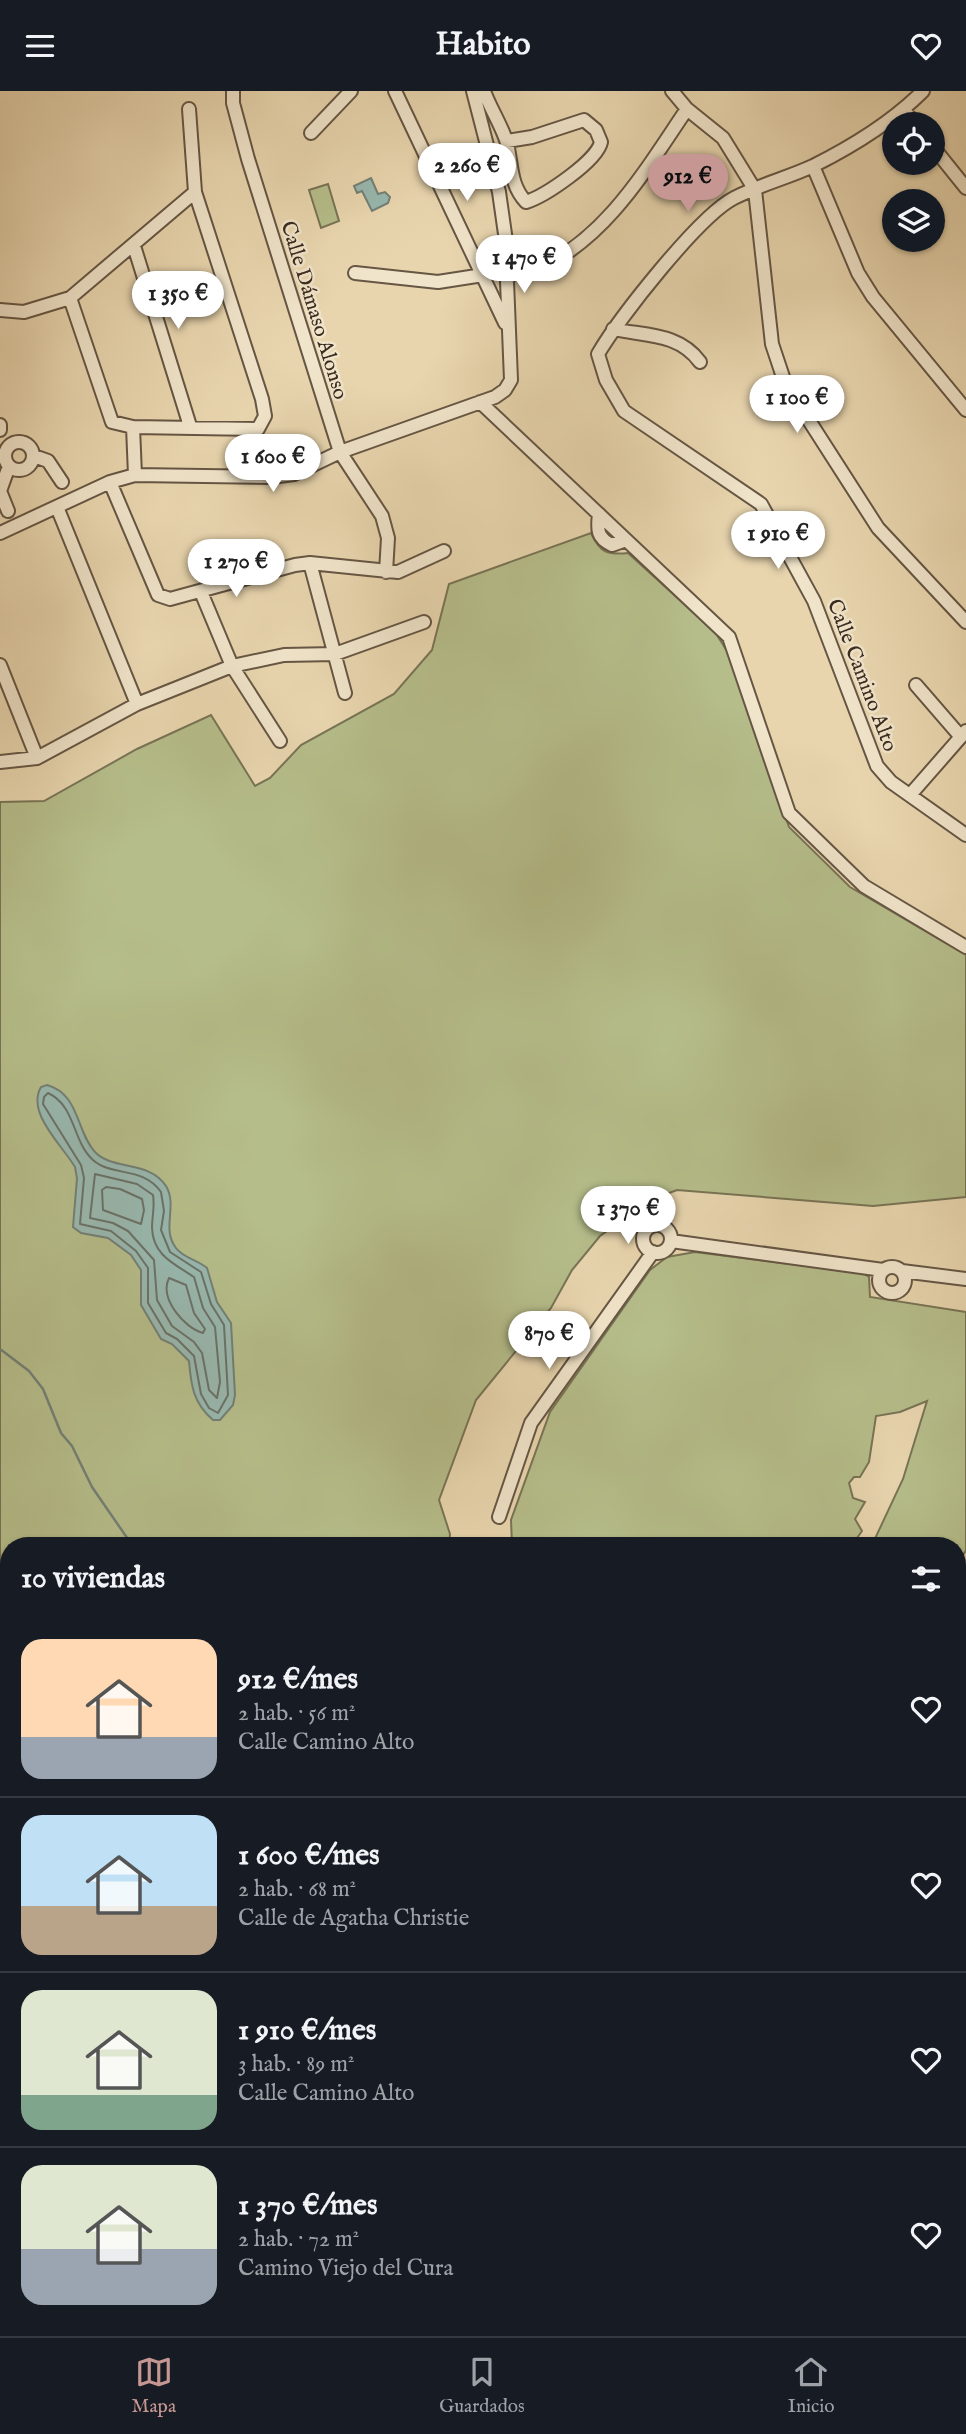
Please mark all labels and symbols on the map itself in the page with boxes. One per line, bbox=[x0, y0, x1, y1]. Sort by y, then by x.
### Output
pin: 2 260 € bbox=[402, 143, 532, 203]
pin: 912 € bbox=[639, 155, 737, 214]
street label: Calle Dámaso Alonso bbox=[274, 218, 354, 403]
pin: 1 470 € bbox=[459, 235, 589, 295]
pin: 1 350 € bbox=[113, 271, 243, 331]
pin: 1 100 € bbox=[732, 375, 862, 435]
pin: 1 600 € bbox=[208, 435, 338, 494]
pin: 1 910 € bbox=[713, 511, 843, 571]
pin: 1 270 € bbox=[171, 539, 301, 599]
street label: Calle Camino Alto bbox=[820, 595, 903, 756]
pin: 1 370 € bbox=[563, 1187, 693, 1246]
pin: 870 € bbox=[500, 1311, 598, 1371]

